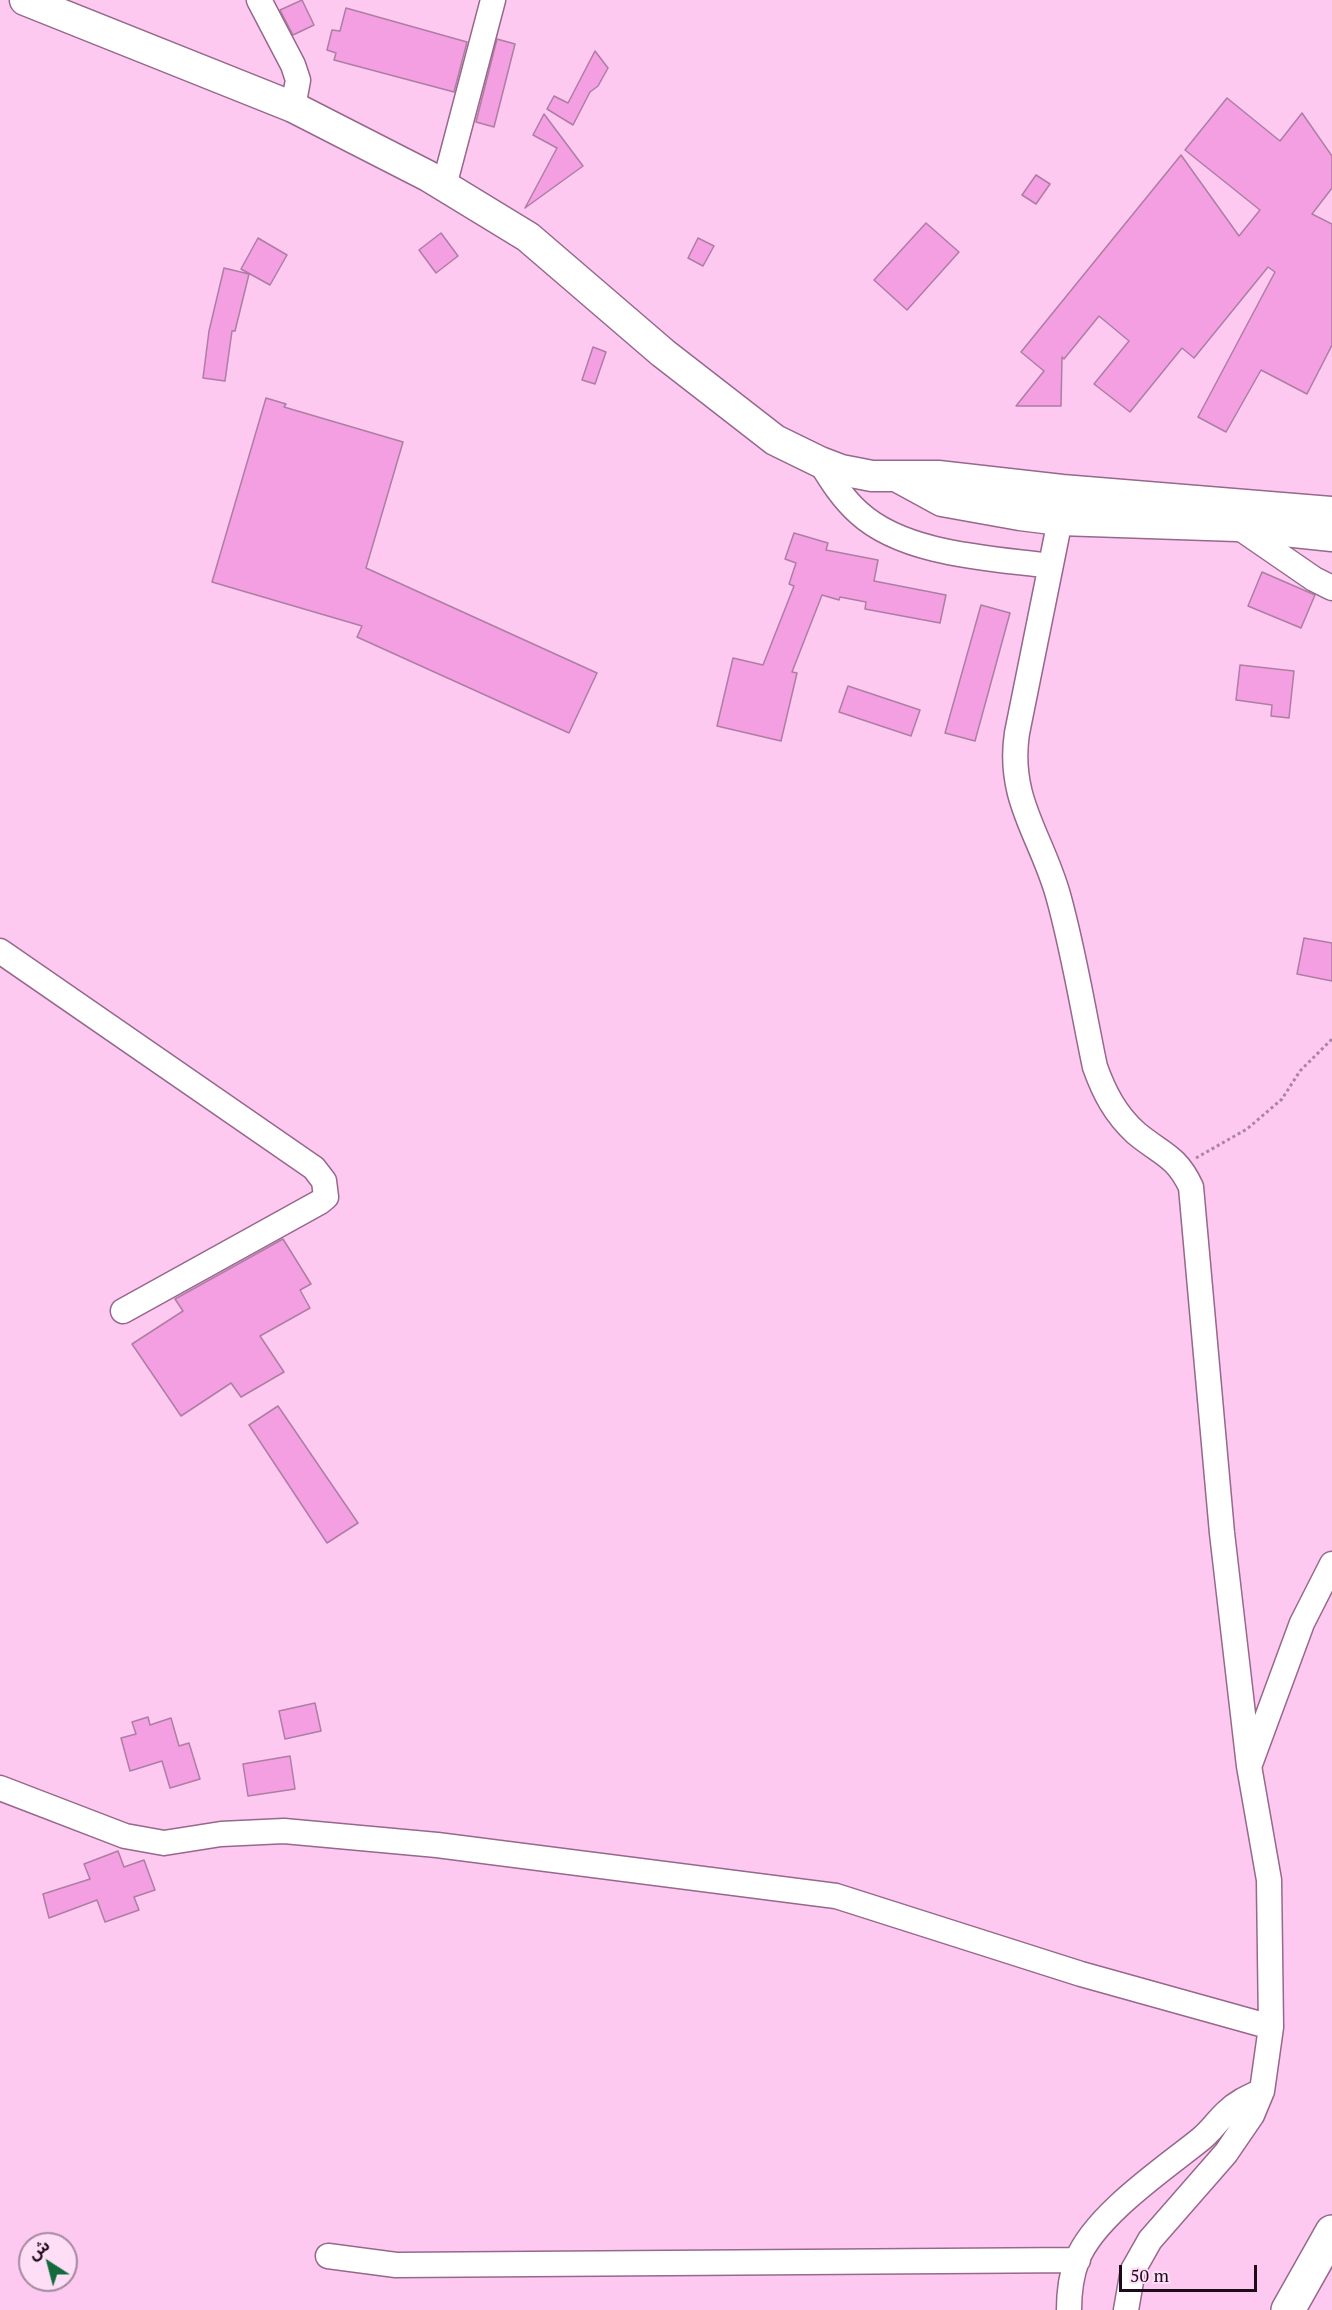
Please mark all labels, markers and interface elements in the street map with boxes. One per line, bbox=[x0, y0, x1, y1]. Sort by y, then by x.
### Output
north arrow bbox=[18, 2232, 78, 2292]
text: ش bbox=[23, 2234, 54, 2264]
scale bar bbox=[1122, 2253, 1260, 2291]
text: 50 m bbox=[1130, 2263, 1169, 2287]

